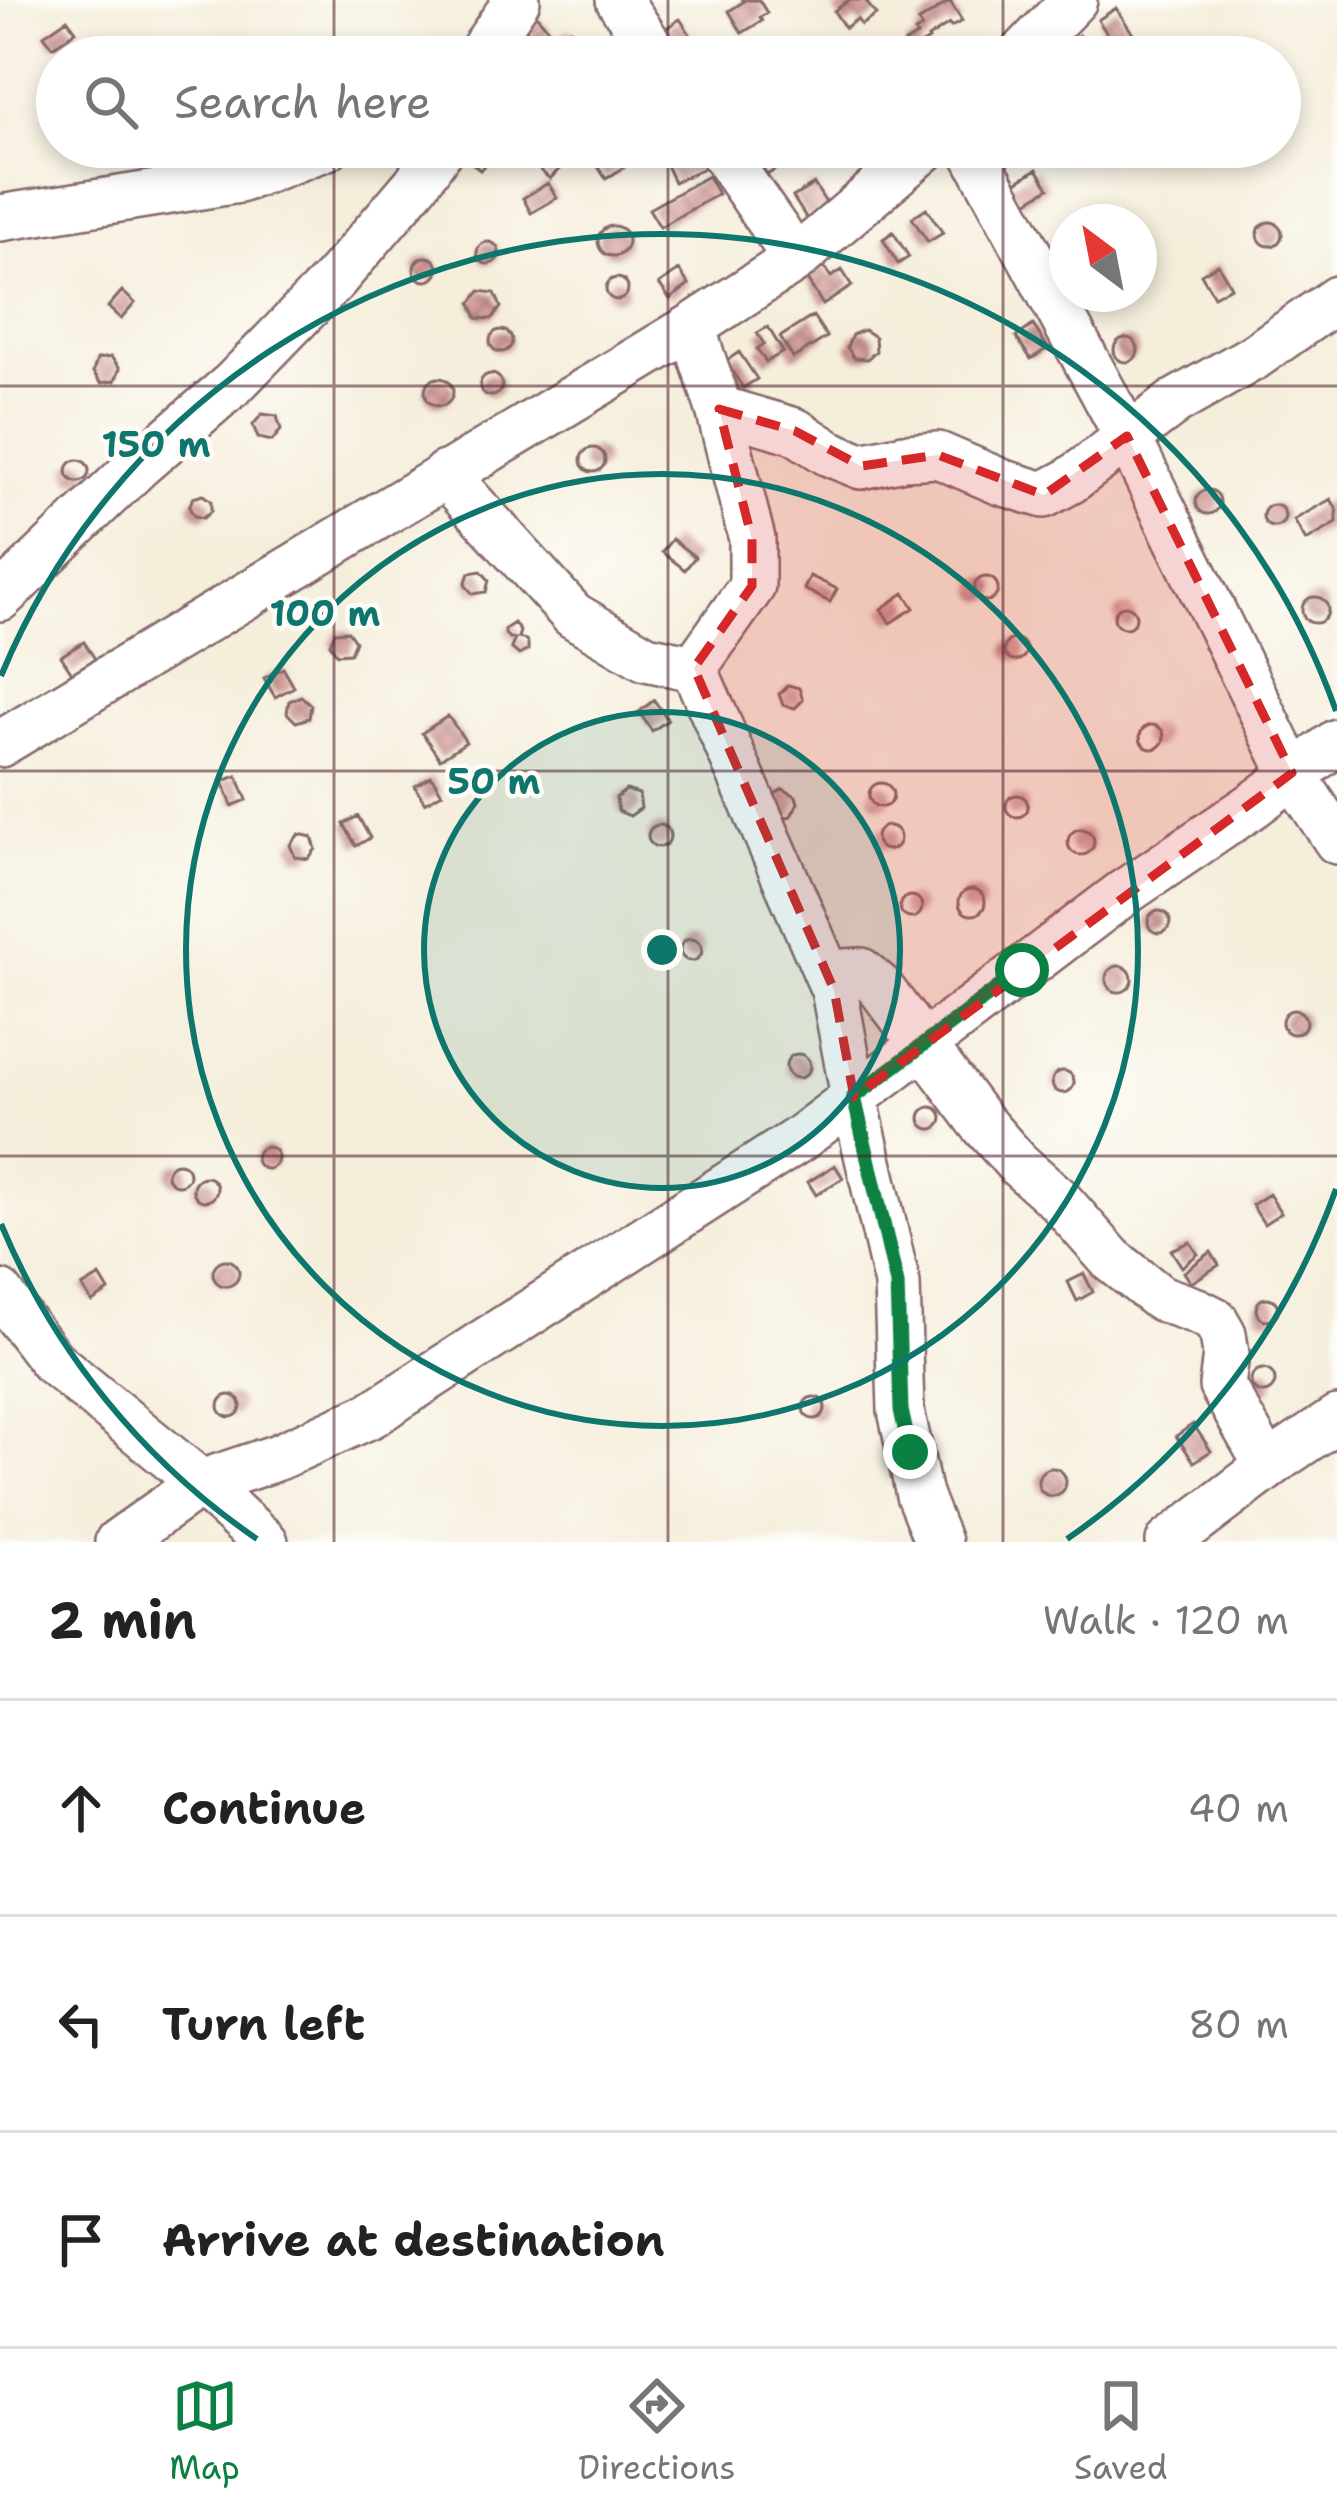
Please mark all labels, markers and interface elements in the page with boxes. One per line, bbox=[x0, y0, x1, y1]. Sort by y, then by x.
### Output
search box bbox=[36, 36, 1301, 168]
icon: search bbox=[78, 69, 144, 135]
text: Search here bbox=[174, 72, 431, 132]
north arrow bbox=[1049, 204, 1157, 312]
text: 150 m bbox=[101, 420, 211, 469]
text: 100 m bbox=[270, 589, 381, 638]
text: 50 m bbox=[448, 757, 541, 806]
centre of rings bbox=[641, 929, 683, 971]
route start bbox=[995, 943, 1049, 997]
route end bbox=[883, 1425, 937, 1479]
text: 2 min bbox=[48, 1586, 197, 1654]
text: Walk · 120 m bbox=[1043, 1594, 1289, 1646]
icon: ahead bbox=[48, 1775, 114, 1841]
text: Continue bbox=[162, 1778, 366, 1838]
text: 40 m bbox=[1188, 1782, 1289, 1834]
icon: left bbox=[48, 1991, 114, 2057]
text: Turn left bbox=[162, 1994, 365, 2054]
text: 80 m bbox=[1188, 1998, 1289, 2050]
icon: arrive bbox=[48, 2207, 114, 2273]
text: Arrive at destination bbox=[162, 2210, 665, 2270]
tab: Map bbox=[169, 2373, 240, 2490]
tab: Directions bbox=[578, 2373, 736, 2490]
tab: Saved bbox=[1074, 2373, 1168, 2490]

